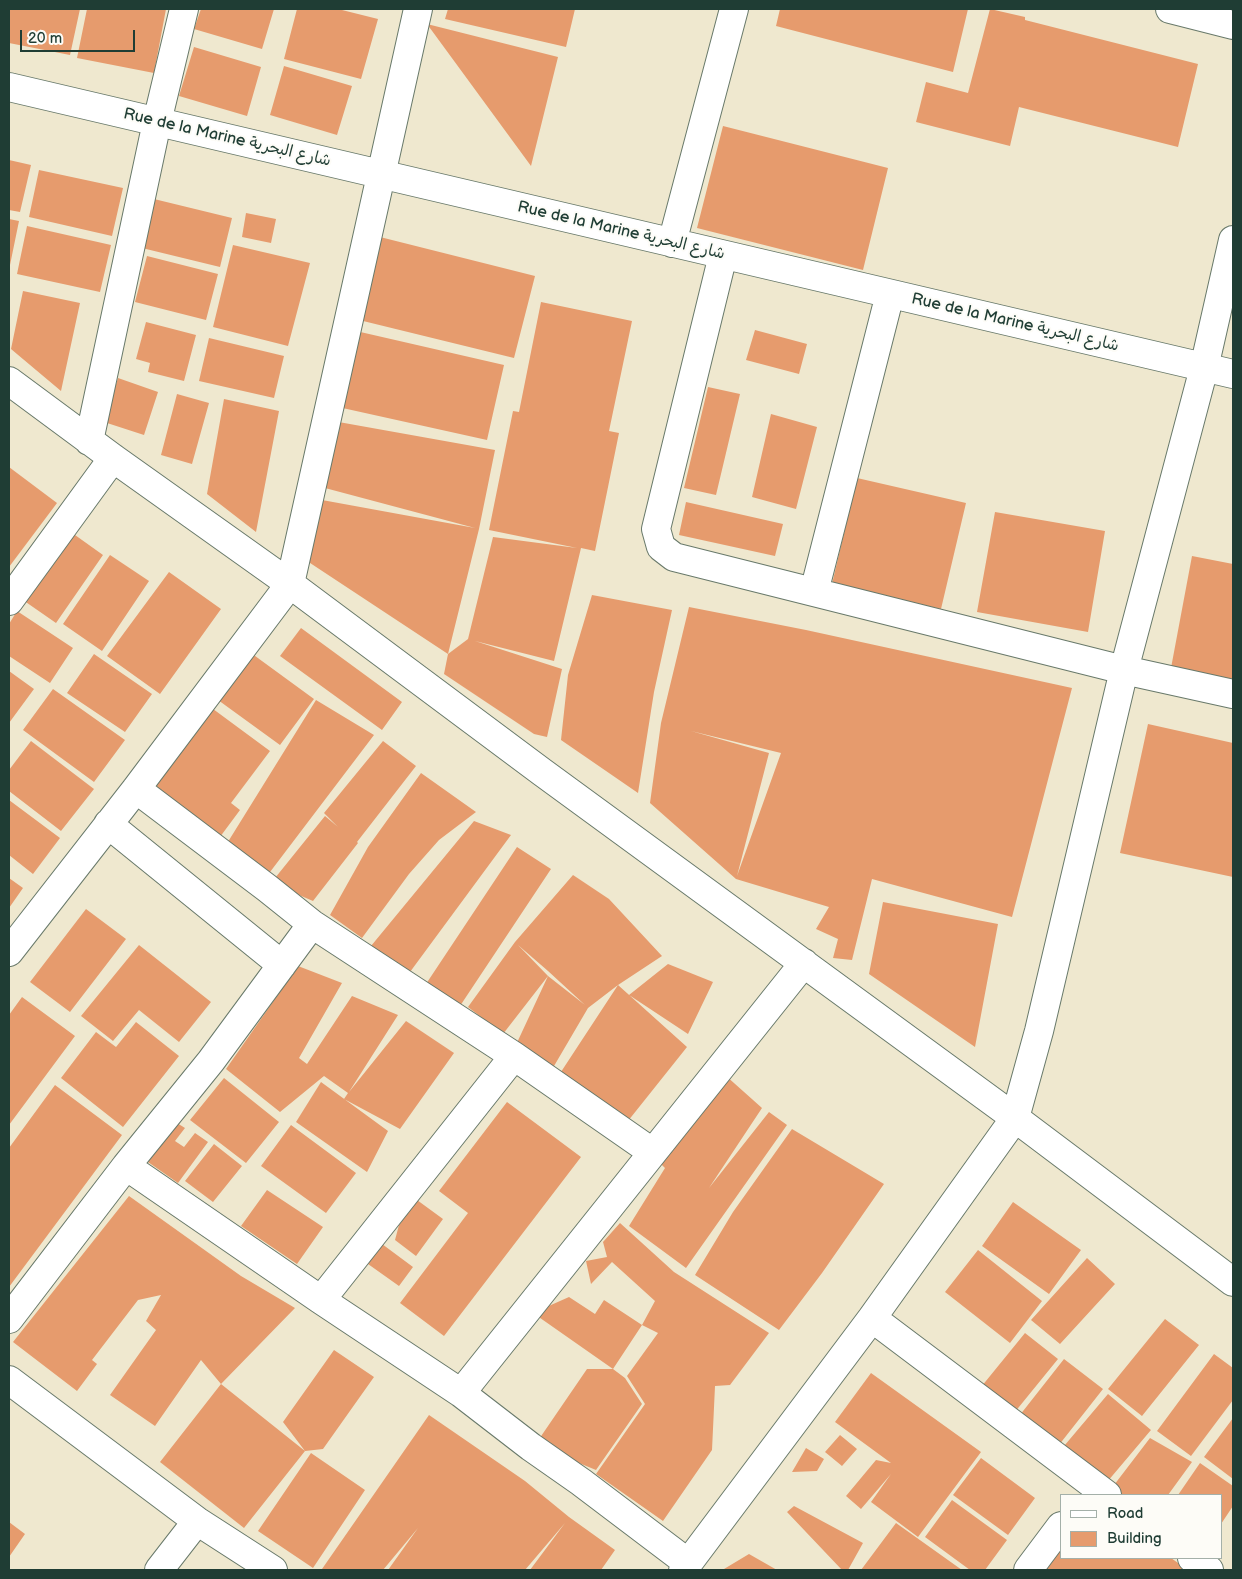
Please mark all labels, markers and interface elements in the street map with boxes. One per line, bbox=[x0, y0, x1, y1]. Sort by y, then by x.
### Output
scale bar bbox=[22, 20, 138, 52]
text: 20 m bbox=[28, 29, 62, 48]
street label: Rue de la Marine شارع البحرية bbox=[121, 105, 333, 171]
street label: Rue de la Marine شارع البحرية bbox=[515, 198, 727, 264]
street label: Rue de la Marine شارع البحرية bbox=[909, 290, 1121, 356]
legend bbox=[1060, 1494, 1222, 1559]
text: Road bbox=[1107, 1504, 1143, 1523]
text: Building bbox=[1107, 1529, 1162, 1548]

